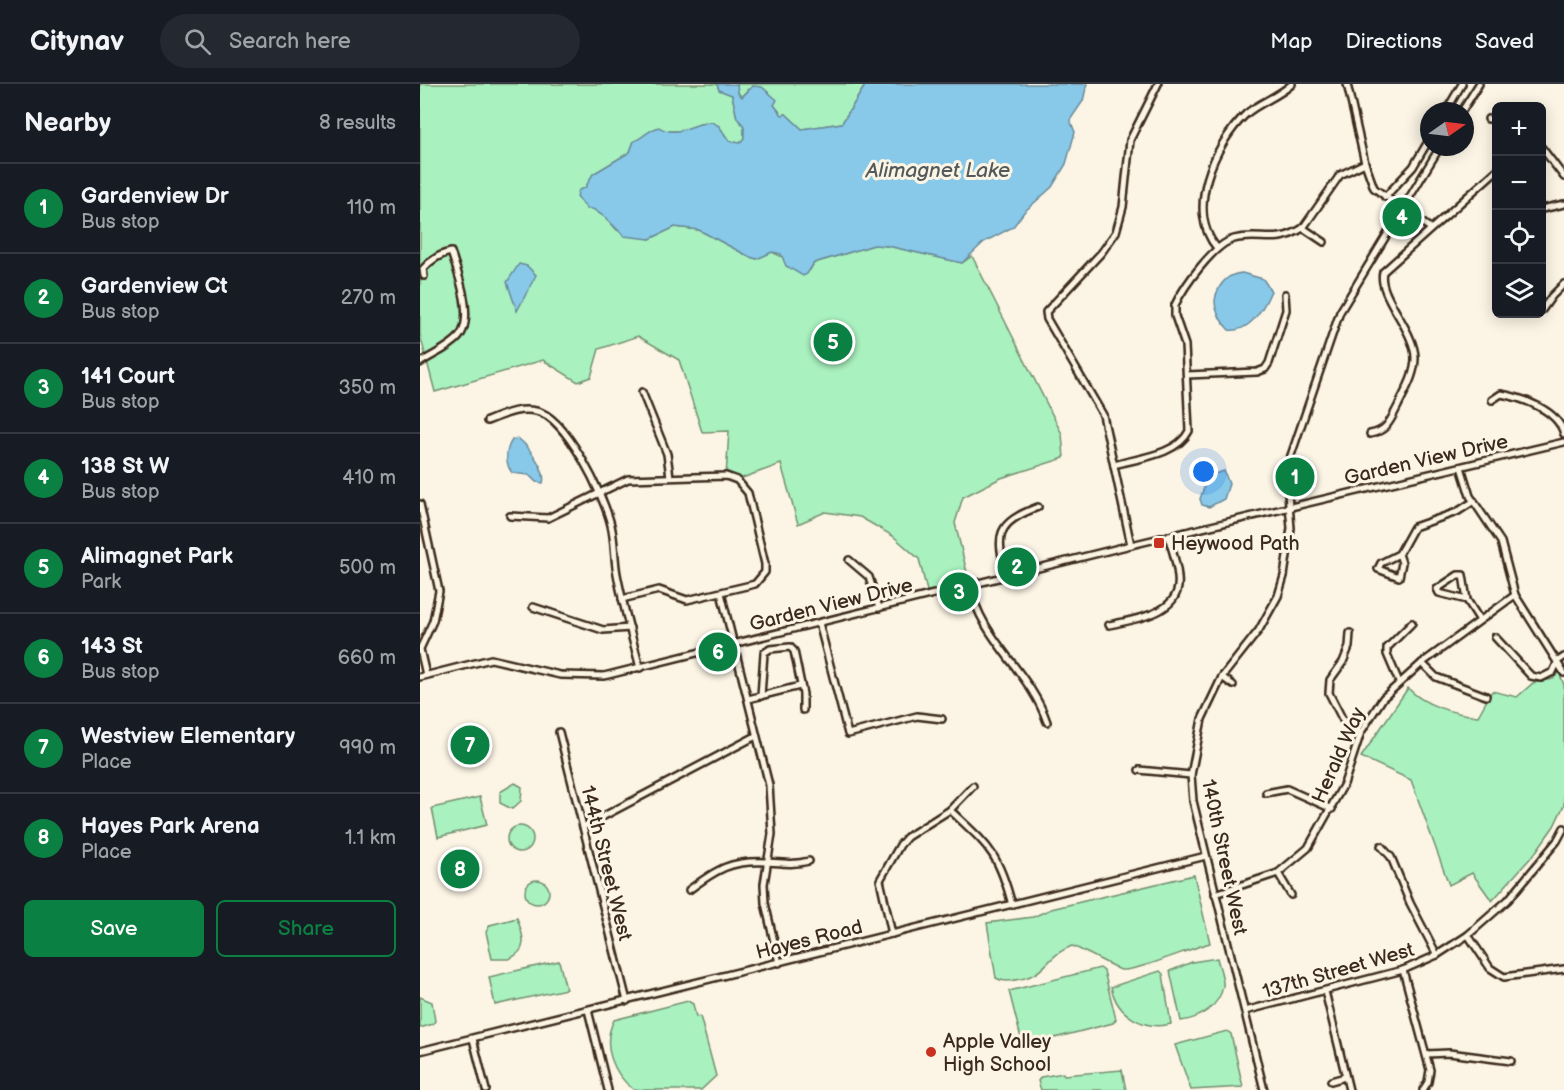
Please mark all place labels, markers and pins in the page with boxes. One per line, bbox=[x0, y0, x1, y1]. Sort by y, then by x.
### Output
pin: 4 bbox=[1382, 194, 1422, 240]
pin: 5 bbox=[814, 320, 852, 364]
pin: 1 bbox=[1276, 454, 1314, 500]
place label: Heywood Path bbox=[1171, 532, 1299, 556]
marker: Heywood Path bbox=[1152, 536, 1166, 550]
pin: 2 bbox=[998, 544, 1036, 590]
pin: 3 bbox=[940, 570, 978, 614]
pin: 6 bbox=[698, 630, 738, 674]
pin: 7 bbox=[451, 722, 490, 768]
pin: 8 bbox=[440, 846, 480, 892]
place label: Apple Valley High School bbox=[943, 1030, 1051, 1077]
marker: Apple Valley High School bbox=[924, 1045, 938, 1059]

